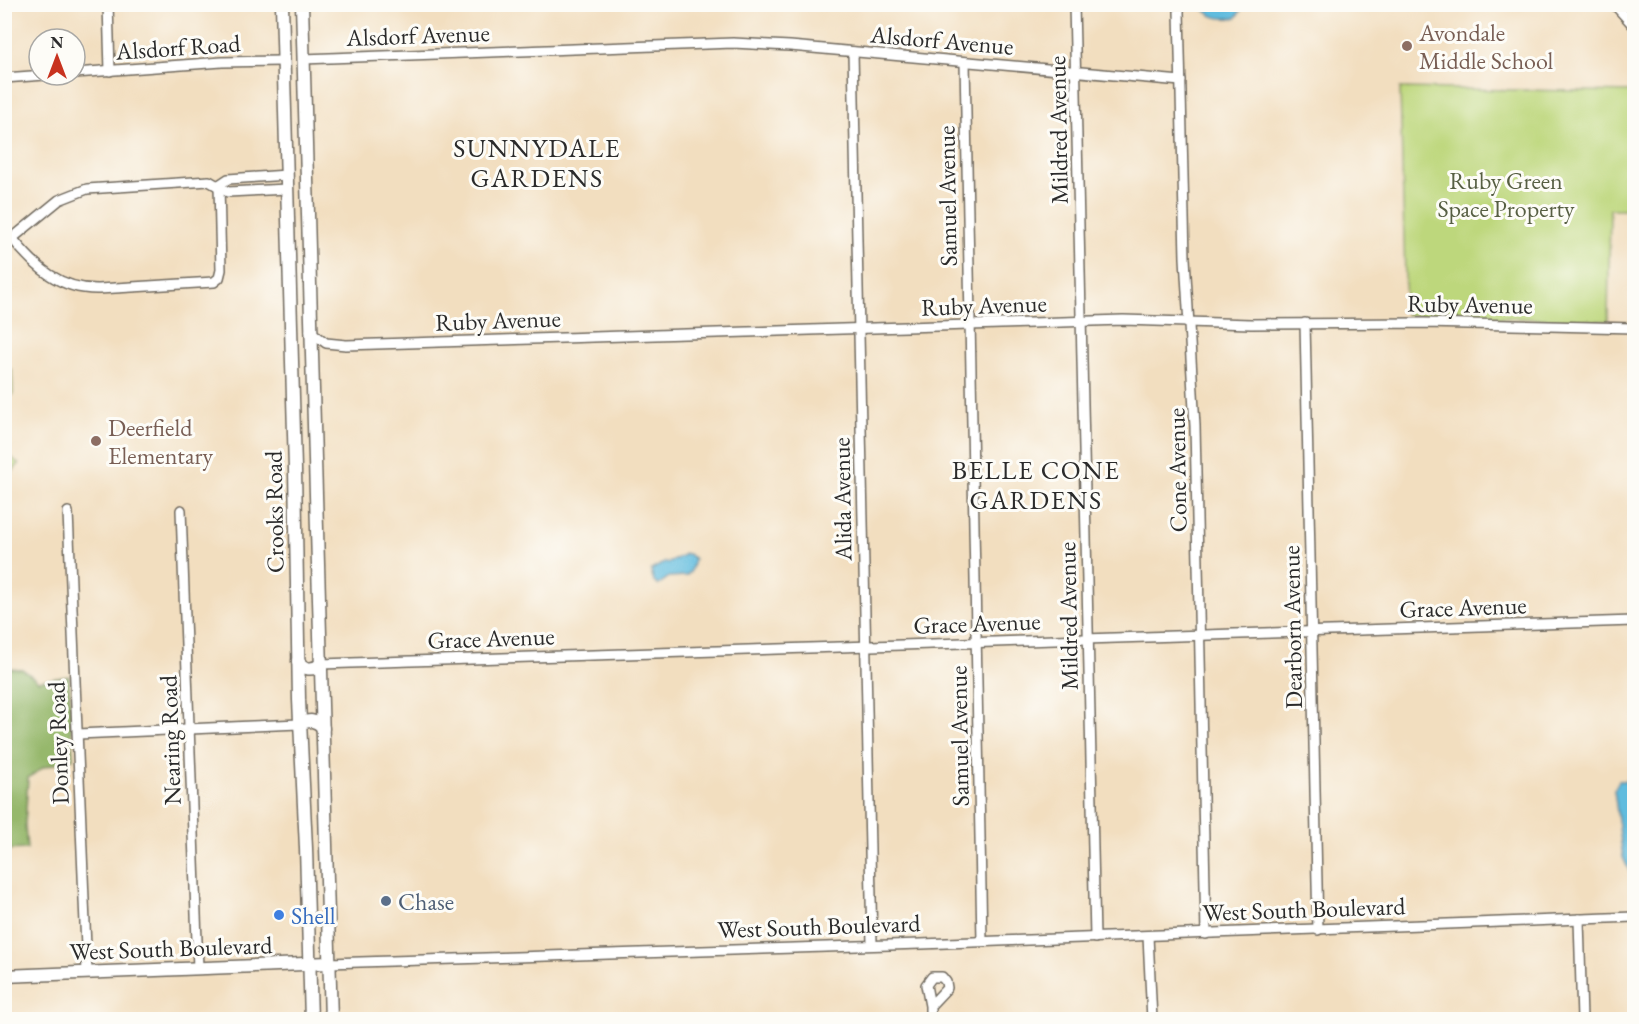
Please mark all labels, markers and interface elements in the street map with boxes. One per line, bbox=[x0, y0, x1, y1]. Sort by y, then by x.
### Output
street label: Alsdorf Avenue bbox=[345, 17, 490, 53]
place label: Avondale Middle School bbox=[1418, 17, 1553, 76]
street label: Alsdorf Avenue bbox=[868, 18, 1015, 62]
north arrow bbox=[27, 27, 87, 87]
street label: Alsdorf Road bbox=[114, 27, 242, 67]
text: N bbox=[51, 32, 64, 53]
marker: Avondale Middle School bbox=[1400, 39, 1414, 53]
street label: Mildred Avenue bbox=[1041, 56, 1075, 204]
street label: Samuel Avenue bbox=[930, 125, 964, 267]
district label: SUNNYDALE GARDENS bbox=[453, 131, 621, 195]
park label: Ruby Green Space Property bbox=[1437, 165, 1575, 224]
street label: Ruby Avenue bbox=[921, 287, 1047, 323]
street label: Ruby Avenue bbox=[1407, 287, 1533, 321]
street label: Ruby Avenue bbox=[435, 302, 561, 338]
street label: Cone Avenue bbox=[1160, 407, 1194, 533]
place label: Deerfield Elementary bbox=[108, 412, 213, 471]
marker: Deerfield Elementary bbox=[89, 434, 103, 448]
street label: Alida Avenue bbox=[825, 437, 859, 562]
street label: Crooks Road bbox=[257, 450, 291, 574]
district label: BELLE CONE GARDENS bbox=[952, 453, 1120, 517]
street label: Mildred Avenue bbox=[1051, 542, 1085, 690]
street label: Dearborn Avenue bbox=[1275, 545, 1309, 709]
street label: Grace Avenue bbox=[1399, 589, 1527, 625]
street label: Grace Avenue bbox=[913, 605, 1041, 641]
street label: Grace Avenue bbox=[427, 620, 555, 656]
street label: Samuel Avenue bbox=[942, 665, 976, 807]
street label: Nearing Road bbox=[152, 674, 188, 805]
street label: Donley Road bbox=[40, 680, 76, 805]
place label: Chase bbox=[398, 886, 454, 917]
street label: West South Boulevard bbox=[1202, 890, 1407, 928]
marker: Chase bbox=[379, 894, 393, 908]
place label: Shell bbox=[291, 900, 336, 931]
street label: West South Boulevard bbox=[717, 907, 922, 945]
marker: Shell bbox=[272, 908, 286, 922]
street label: West South Boulevard bbox=[69, 929, 274, 967]

